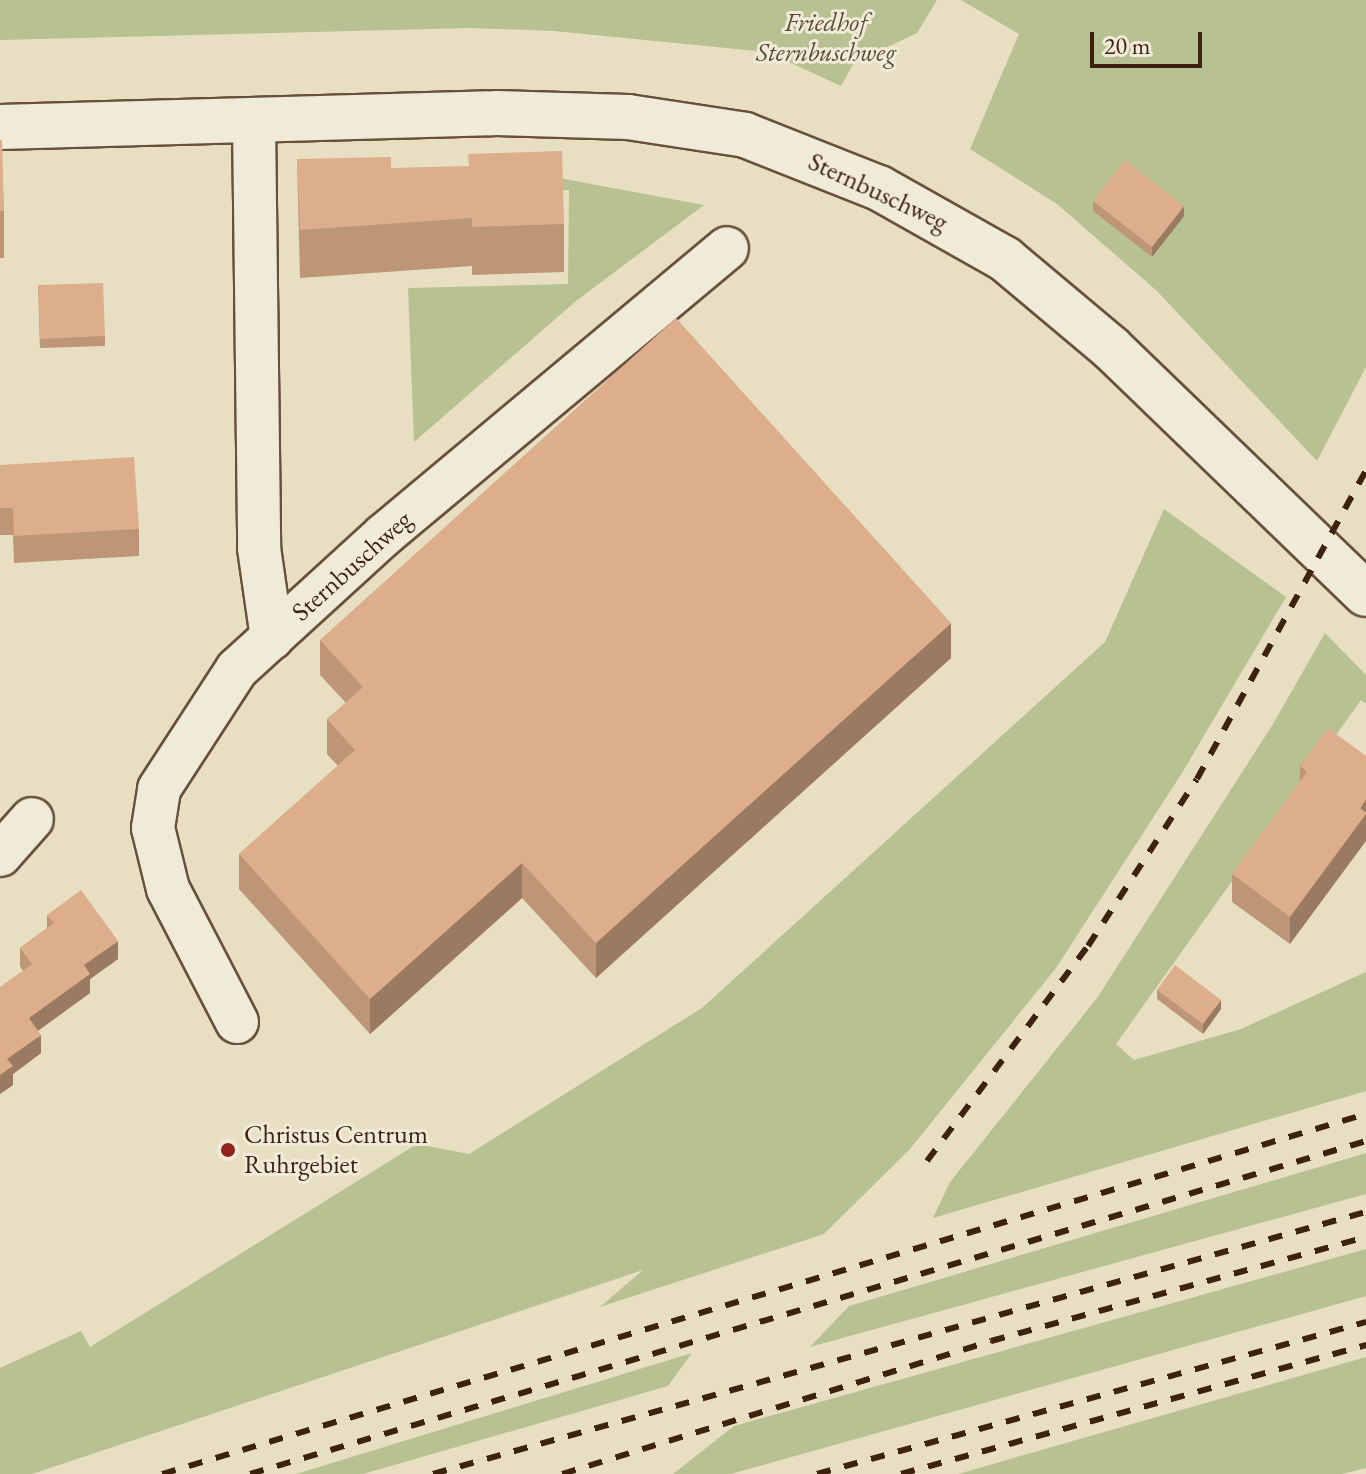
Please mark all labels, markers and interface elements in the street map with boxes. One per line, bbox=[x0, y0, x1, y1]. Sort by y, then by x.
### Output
park label: Friedhof Sternbuschweg bbox=[756, 7, 896, 68]
scale bar bbox=[1094, 16, 1206, 66]
text: 20 m bbox=[1104, 30, 1151, 61]
street label: Sternbuschweg bbox=[803, 146, 953, 238]
street label: Sternbuschweg bbox=[286, 504, 418, 628]
place label: Christus Centrum Ruhrgebiet bbox=[244, 1119, 428, 1180]
marker: Christus Centrum Ruhrgebiet bbox=[219, 1141, 237, 1159]

